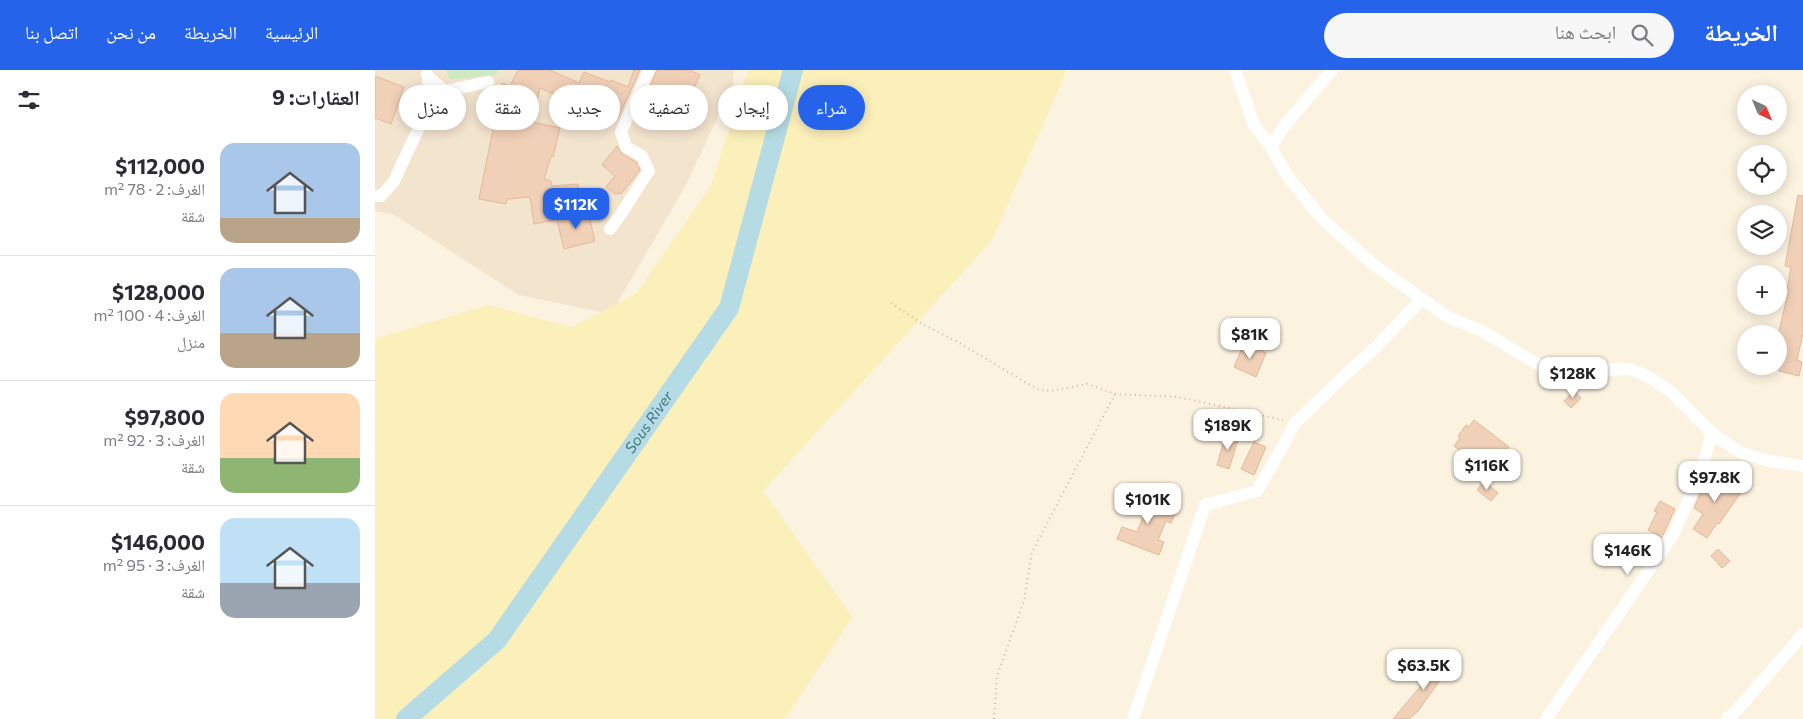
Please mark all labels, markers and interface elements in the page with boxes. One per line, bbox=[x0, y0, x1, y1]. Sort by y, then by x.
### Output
search box bbox=[1324, 13, 1674, 58]
text: الخريطة bbox=[1704, 17, 1778, 46]
text: ابحث هنا bbox=[1555, 20, 1616, 43]
text: اتصل بنا bbox=[25, 21, 78, 43]
text: من نحن bbox=[106, 21, 156, 43]
text: الخريطة bbox=[184, 21, 237, 43]
text: الرئيسية bbox=[265, 21, 318, 43]
icon: search bbox=[1628, 21, 1656, 49]
text: العقارات: 9 bbox=[272, 84, 360, 109]
chip: منزل bbox=[399, 85, 466, 130]
chip: شقة bbox=[476, 85, 539, 130]
chip: جديد bbox=[549, 85, 620, 130]
chip: تصفية bbox=[630, 85, 708, 130]
chip: إيجار bbox=[718, 85, 788, 130]
chip: شراء bbox=[798, 85, 865, 130]
north arrow bbox=[1737, 85, 1787, 135]
map controls bbox=[1737, 85, 1787, 375]
icon: filters bbox=[15, 86, 43, 114]
button: locate bbox=[1737, 145, 1787, 195]
text: $112,000 bbox=[115, 153, 205, 178]
icon: home bbox=[260, 163, 320, 223]
text: الغرف: 2 · 78 m² bbox=[104, 179, 205, 198]
pin: $112K bbox=[541, 188, 611, 230]
text: $112K bbox=[554, 194, 598, 213]
button: layers bbox=[1737, 205, 1787, 255]
text: شقة bbox=[181, 206, 205, 225]
button: + bbox=[1737, 265, 1787, 315]
text: $128,000 bbox=[112, 279, 205, 304]
icon: home bbox=[260, 288, 320, 348]
text: الغرف: 4 · 100 m² bbox=[94, 305, 205, 324]
pin: $81K bbox=[1220, 318, 1280, 360]
text: $81K bbox=[1231, 324, 1269, 343]
button: − bbox=[1737, 325, 1787, 375]
text: منزل bbox=[177, 332, 205, 351]
pin: $128K bbox=[1538, 356, 1608, 399]
text: $128K bbox=[1550, 363, 1596, 382]
water label: Sous River bbox=[620, 387, 677, 456]
text: $97,800 bbox=[124, 404, 205, 429]
pin: $189K bbox=[1193, 408, 1263, 451]
icon: home bbox=[260, 413, 320, 473]
text: $189K bbox=[1204, 415, 1252, 434]
text: الغرف: 3 · 92 m² bbox=[103, 430, 205, 449]
pin: $116K bbox=[1452, 448, 1522, 491]
text: $116K bbox=[1465, 455, 1509, 474]
text: شقة bbox=[181, 457, 205, 476]
pin: $97.8K bbox=[1674, 460, 1756, 503]
text: $97.8K bbox=[1689, 467, 1741, 486]
pin: $101K bbox=[1113, 482, 1183, 525]
text: $101K bbox=[1125, 489, 1171, 508]
text: $146,000 bbox=[111, 529, 205, 554]
pin: $146K bbox=[1593, 534, 1663, 576]
icon: home bbox=[260, 538, 320, 598]
text: $146K bbox=[1604, 540, 1652, 559]
text: الغرف: 3 · 95 m² bbox=[103, 555, 205, 574]
text: شقة bbox=[181, 582, 205, 601]
pin: $63.5K bbox=[1383, 648, 1465, 691]
text: $63.5K bbox=[1398, 655, 1450, 674]

